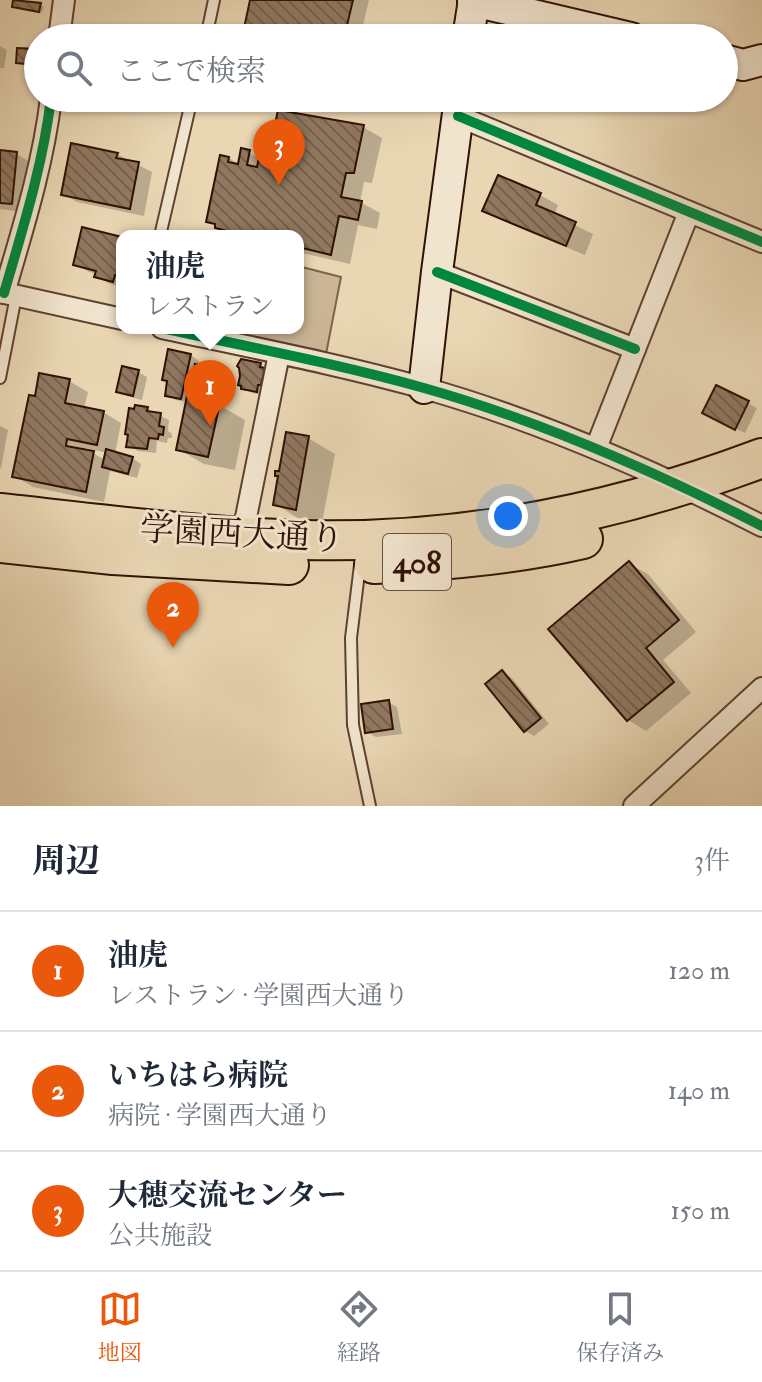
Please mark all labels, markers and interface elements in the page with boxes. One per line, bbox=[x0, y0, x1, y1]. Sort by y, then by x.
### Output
search box bbox=[24, 24, 738, 112]
icon: search bbox=[52, 46, 96, 90]
text: ここで検索 bbox=[116, 53, 266, 90]
pin: 3 bbox=[253, 119, 305, 185]
popup bbox=[116, 230, 304, 334]
text: 油虎 bbox=[145, 248, 205, 285]
text: レストラン bbox=[145, 291, 275, 323]
pin: 1 bbox=[184, 360, 236, 426]
your location bbox=[488, 496, 528, 536]
street label: 学園西大通り bbox=[139, 508, 345, 561]
road number: 408 bbox=[383, 534, 451, 590]
pin: 2 bbox=[147, 582, 199, 648]
text: 周辺 bbox=[32, 840, 100, 883]
text: 3件 bbox=[694, 845, 730, 877]
text: 油虎 bbox=[108, 937, 168, 974]
text: 1 bbox=[53, 955, 63, 987]
text: 120 m bbox=[669, 955, 730, 987]
text: レストラン · 学園西大通り bbox=[108, 980, 409, 1012]
text: いちはら病院 bbox=[108, 1057, 288, 1094]
text: 2 bbox=[51, 1075, 65, 1107]
text: 140 m bbox=[668, 1075, 730, 1107]
text: 病院 · 学園西大通り bbox=[108, 1100, 332, 1132]
text: 大穂交流センター bbox=[108, 1177, 347, 1214]
text: 3 bbox=[53, 1195, 63, 1227]
text: 150 m bbox=[671, 1195, 730, 1227]
text: 公共施設 bbox=[108, 1220, 212, 1252]
tab: 地図 bbox=[98, 1287, 142, 1367]
tab: 経路 bbox=[337, 1287, 381, 1367]
tab: 保存済み bbox=[576, 1287, 664, 1367]

